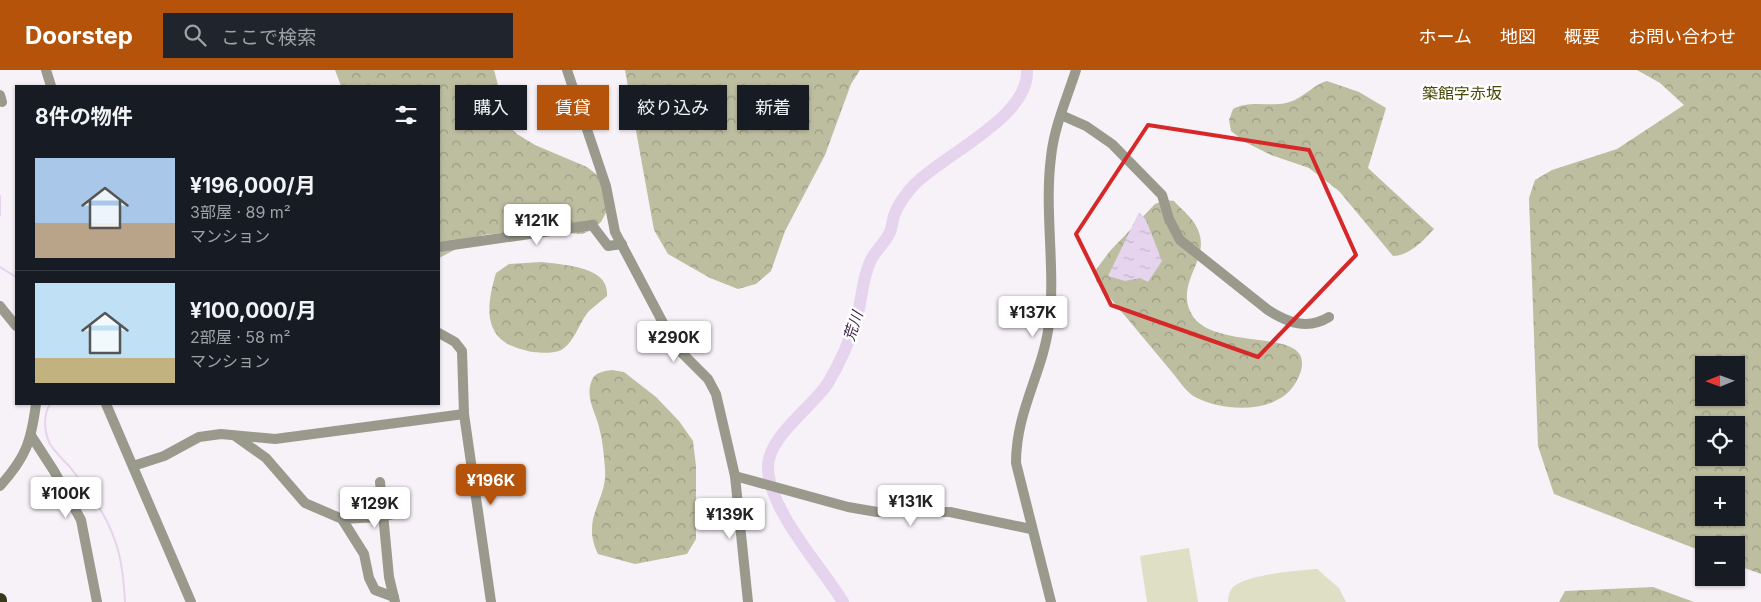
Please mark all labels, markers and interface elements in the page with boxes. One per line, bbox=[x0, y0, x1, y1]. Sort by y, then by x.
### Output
search box bbox=[163, 13, 513, 58]
text: Doorstep bbox=[25, 21, 133, 50]
icon: search bbox=[181, 21, 209, 49]
text: ここで検索 bbox=[221, 26, 316, 49]
text: ホーム bbox=[1419, 26, 1472, 47]
text: 地図 bbox=[1500, 26, 1536, 47]
text: 概要 bbox=[1564, 26, 1600, 47]
text: お問い合わせ bbox=[1628, 26, 1736, 47]
district label: 築館字赤坂 bbox=[1422, 83, 1502, 103]
chip: 購入 bbox=[455, 85, 527, 130]
chip: 賃貸 bbox=[537, 85, 609, 130]
chip: 絞り込み bbox=[619, 85, 727, 130]
chip: 新着 bbox=[737, 85, 809, 130]
icon: filters bbox=[392, 101, 420, 129]
text: 8件の物件 bbox=[35, 104, 133, 129]
text: ¥196,000/月 bbox=[190, 173, 316, 198]
icon: home bbox=[75, 178, 135, 238]
text: 3部屋 · 89 m² bbox=[190, 202, 291, 222]
pin: ¥121K bbox=[502, 204, 572, 246]
text: ¥121K bbox=[515, 210, 559, 230]
text: マンション bbox=[190, 226, 270, 246]
pin: ¥137K bbox=[998, 296, 1068, 338]
text: ¥100,000/月 bbox=[190, 298, 317, 323]
text: ¥137K bbox=[1009, 302, 1057, 322]
icon: home bbox=[75, 303, 135, 363]
water label: 荒川 bbox=[839, 307, 867, 343]
pin: ¥290K bbox=[639, 320, 709, 363]
text: 2部屋 · 58 m² bbox=[190, 327, 291, 347]
text: ¥290K bbox=[648, 327, 700, 347]
text: マンション bbox=[190, 351, 270, 371]
north arrow bbox=[1695, 356, 1745, 406]
map controls bbox=[1695, 356, 1745, 586]
button: locate bbox=[1695, 416, 1745, 466]
pin: ¥196K bbox=[456, 464, 526, 506]
text: ¥196K bbox=[467, 470, 515, 490]
pin: ¥100K bbox=[31, 476, 101, 519]
button: + bbox=[1695, 476, 1745, 526]
text: ¥100K bbox=[41, 483, 91, 503]
pin: ¥131K bbox=[876, 484, 946, 527]
pin: ¥129K bbox=[340, 486, 410, 529]
text: ¥131K bbox=[889, 491, 933, 511]
text: ¥129K bbox=[351, 493, 399, 513]
pin: ¥139K bbox=[695, 498, 765, 540]
text: ¥139K bbox=[706, 504, 754, 524]
button: − bbox=[1695, 536, 1745, 586]

